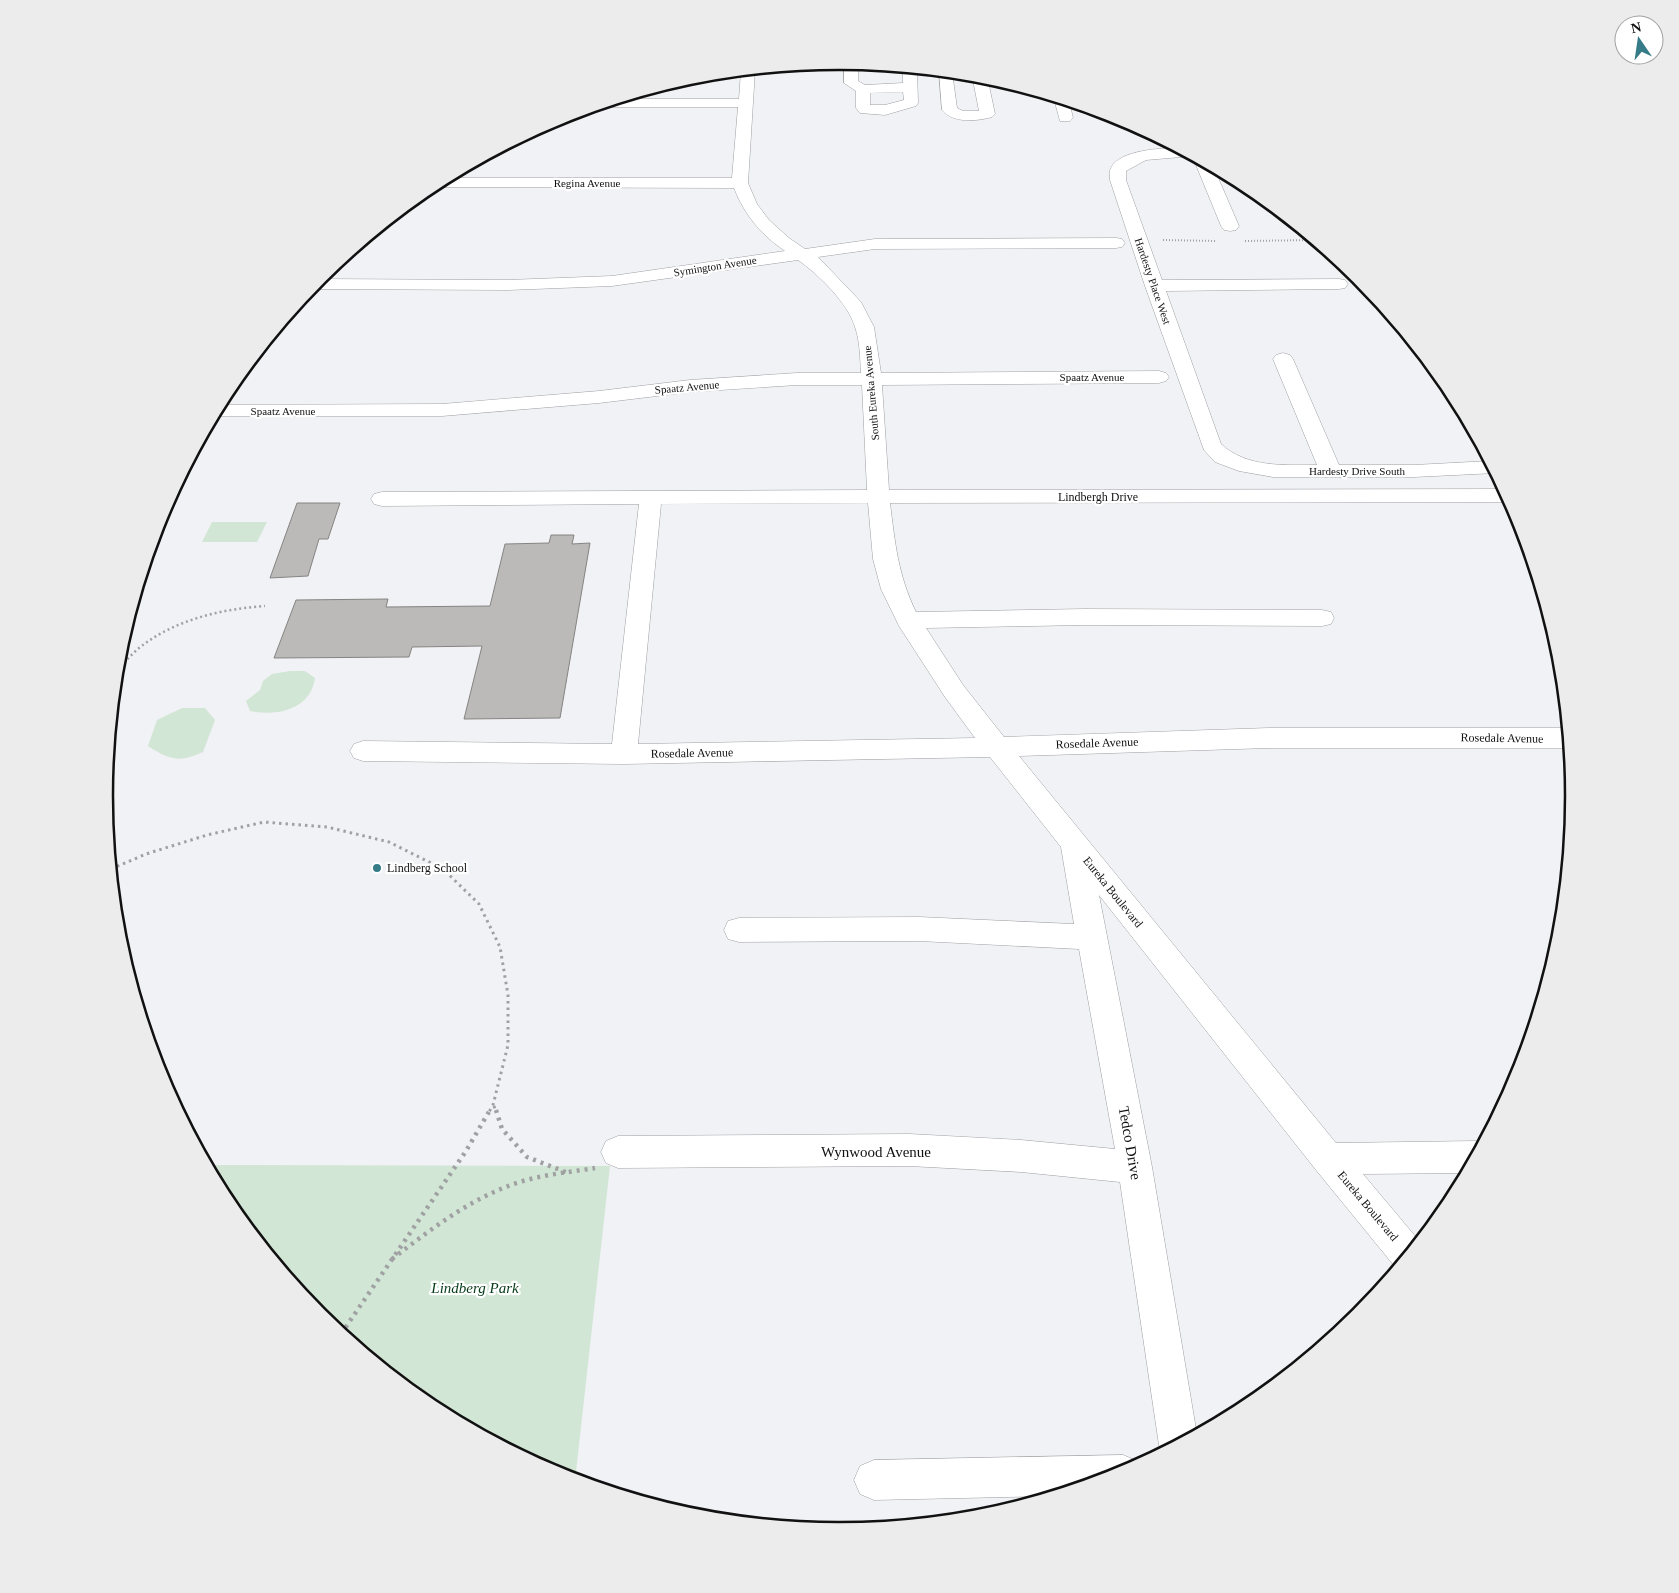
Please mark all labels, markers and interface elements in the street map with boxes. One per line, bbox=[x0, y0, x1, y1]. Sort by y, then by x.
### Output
north arrow bbox=[1614, 15, 1664, 65]
text: N bbox=[1630, 19, 1643, 36]
street label: Regina Avenue bbox=[554, 177, 620, 189]
street label: Hardesty Place West bbox=[1133, 236, 1173, 326]
street label: Symington Avenue bbox=[673, 253, 757, 278]
street label: South Eureka Avenue bbox=[861, 345, 881, 441]
street label: Spaatz Avenue bbox=[1060, 371, 1125, 383]
street label: Spaatz Avenue bbox=[654, 378, 720, 396]
street label: Spaatz Avenue bbox=[251, 405, 316, 417]
street label: Hardesty Drive South bbox=[1309, 465, 1405, 477]
street label: Lindbergh Drive bbox=[1058, 490, 1138, 504]
street label: Rosedale Avenue bbox=[1461, 730, 1543, 746]
street label: Rosedale Avenue bbox=[1055, 735, 1139, 751]
street label: Rosedale Avenue bbox=[651, 745, 733, 761]
street label: Eureka Boulevard bbox=[1080, 854, 1146, 930]
place label: Lindberg School bbox=[387, 861, 468, 875]
marker: Lindberg School bbox=[371, 862, 383, 874]
street label: Tedco Drive bbox=[1116, 1105, 1144, 1181]
street label: Wynwood Avenue bbox=[821, 1144, 931, 1160]
street label: Eureka Boulevard bbox=[1335, 1168, 1401, 1244]
park label: Lindberg Park bbox=[430, 1280, 519, 1296]

